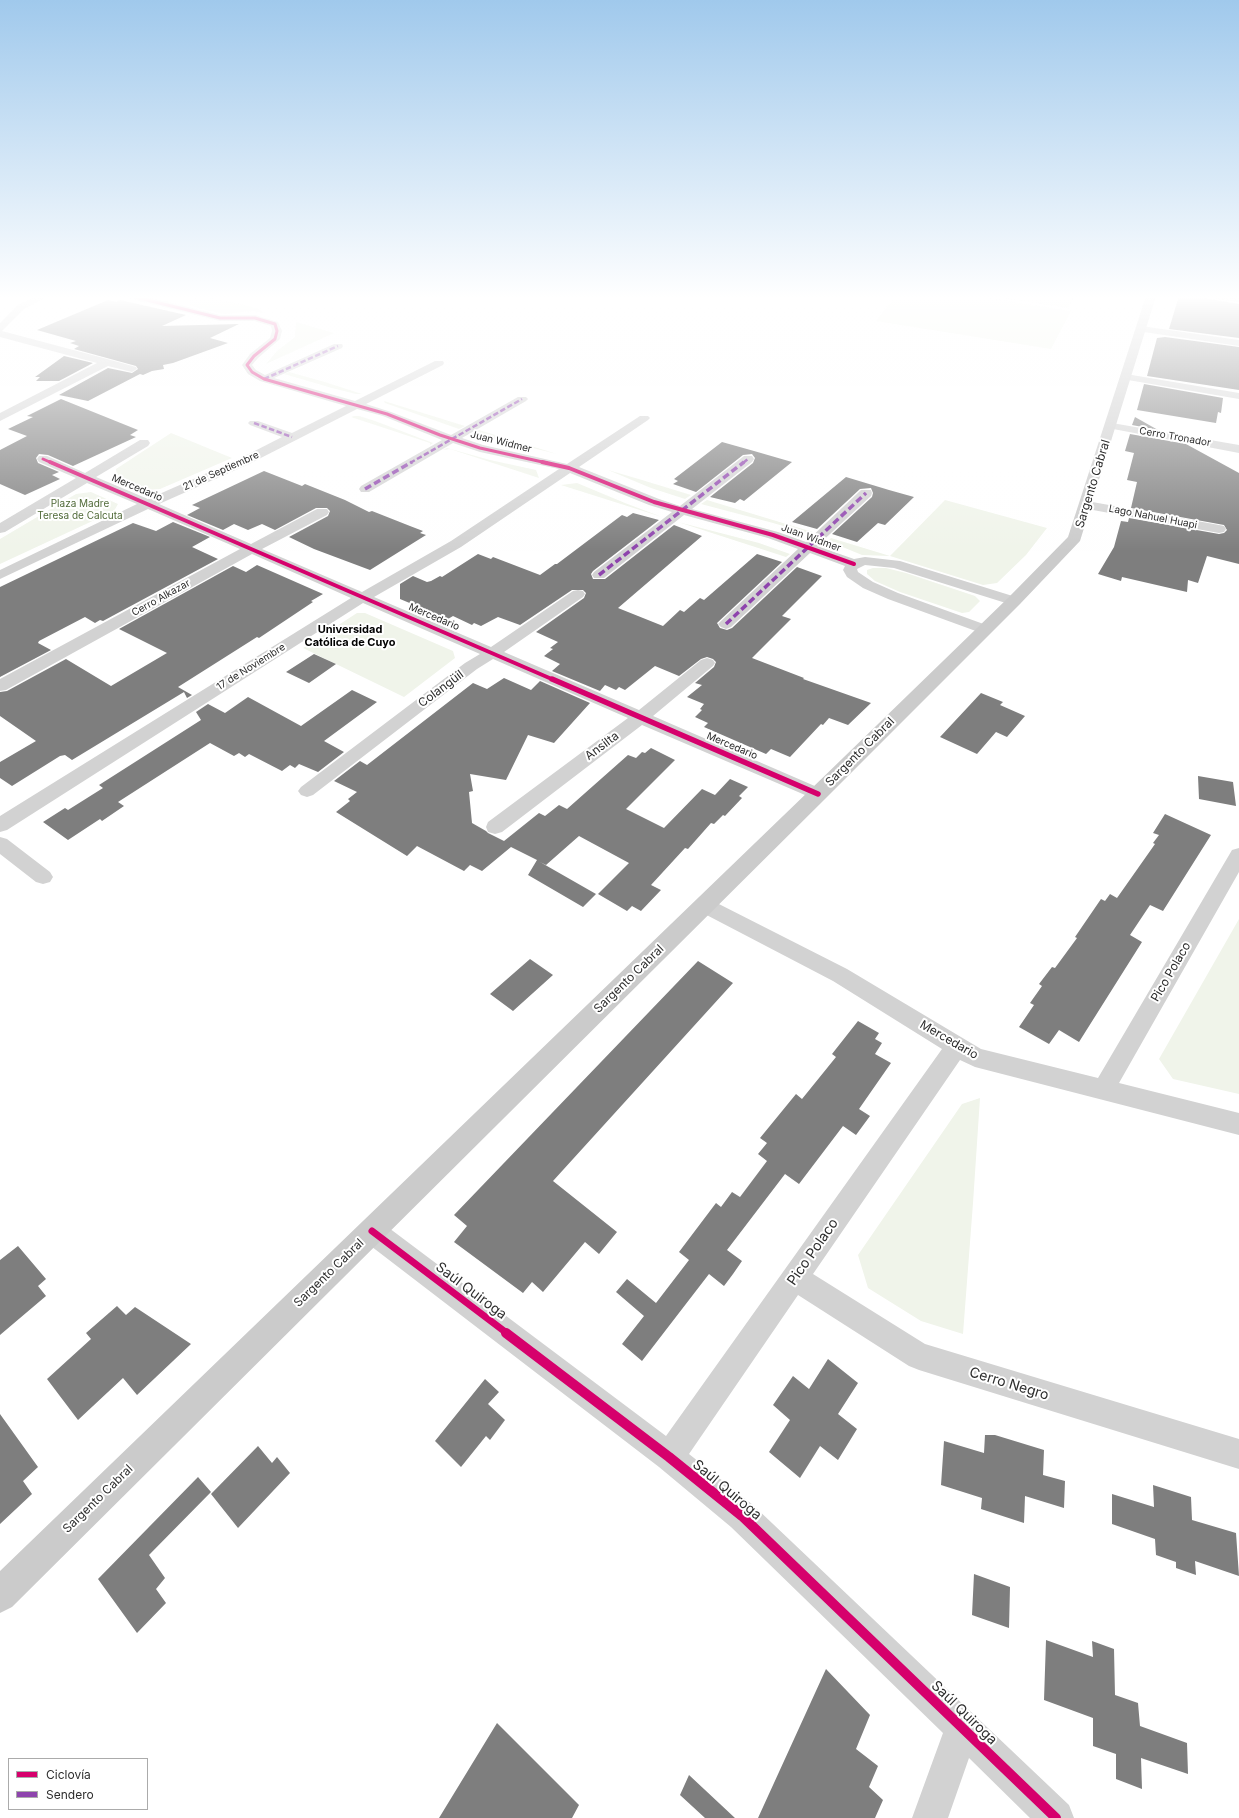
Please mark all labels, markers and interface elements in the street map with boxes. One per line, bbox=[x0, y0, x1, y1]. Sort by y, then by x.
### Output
street label: Cerro Tronador bbox=[1138, 425, 1212, 449]
street label: Juan Widmer bbox=[469, 429, 533, 455]
street label: Sargento Cabral bbox=[1073, 438, 1113, 530]
street label: 21 de Septiembre bbox=[181, 449, 261, 493]
street label: Mercedario bbox=[110, 472, 164, 504]
park label: Plaza Madre Teresa de Calcuta bbox=[37, 498, 123, 522]
street label: Lago Nahuel Huapi bbox=[1108, 503, 1198, 531]
street label: Juan Widmer bbox=[779, 522, 843, 554]
street label: Cerro Alkazar bbox=[130, 577, 192, 619]
street label: Mercedario bbox=[407, 601, 461, 633]
district label: Universidad Católica de Cuyo bbox=[305, 623, 395, 649]
street label: 17 de Noviembre bbox=[214, 641, 288, 693]
street label: Colangüil bbox=[416, 667, 466, 711]
street label: Sargento Cabral bbox=[823, 715, 897, 789]
street label: Ansilta bbox=[582, 729, 622, 763]
street label: Mercedario bbox=[705, 730, 759, 762]
street label: Pico Polaco bbox=[1148, 940, 1194, 1004]
street label: Sargento Cabral bbox=[591, 942, 667, 1016]
street label: Mercedario bbox=[917, 1018, 981, 1062]
street label: Pico Polaco bbox=[784, 1215, 842, 1289]
street label: Sargento Cabral bbox=[291, 1236, 367, 1310]
street label: Saúl Quiroga bbox=[432, 1259, 510, 1323]
street label: Cerro Negro bbox=[967, 1364, 1051, 1404]
street label: Saúl Quiroga bbox=[689, 1456, 765, 1524]
street label: Sargento Cabral bbox=[60, 1462, 136, 1536]
street label: Saúl Quiroga bbox=[928, 1678, 1000, 1748]
legend bbox=[8, 1758, 148, 1810]
text: Ciclovía bbox=[46, 1767, 91, 1782]
text: Sendero bbox=[46, 1787, 94, 1802]

